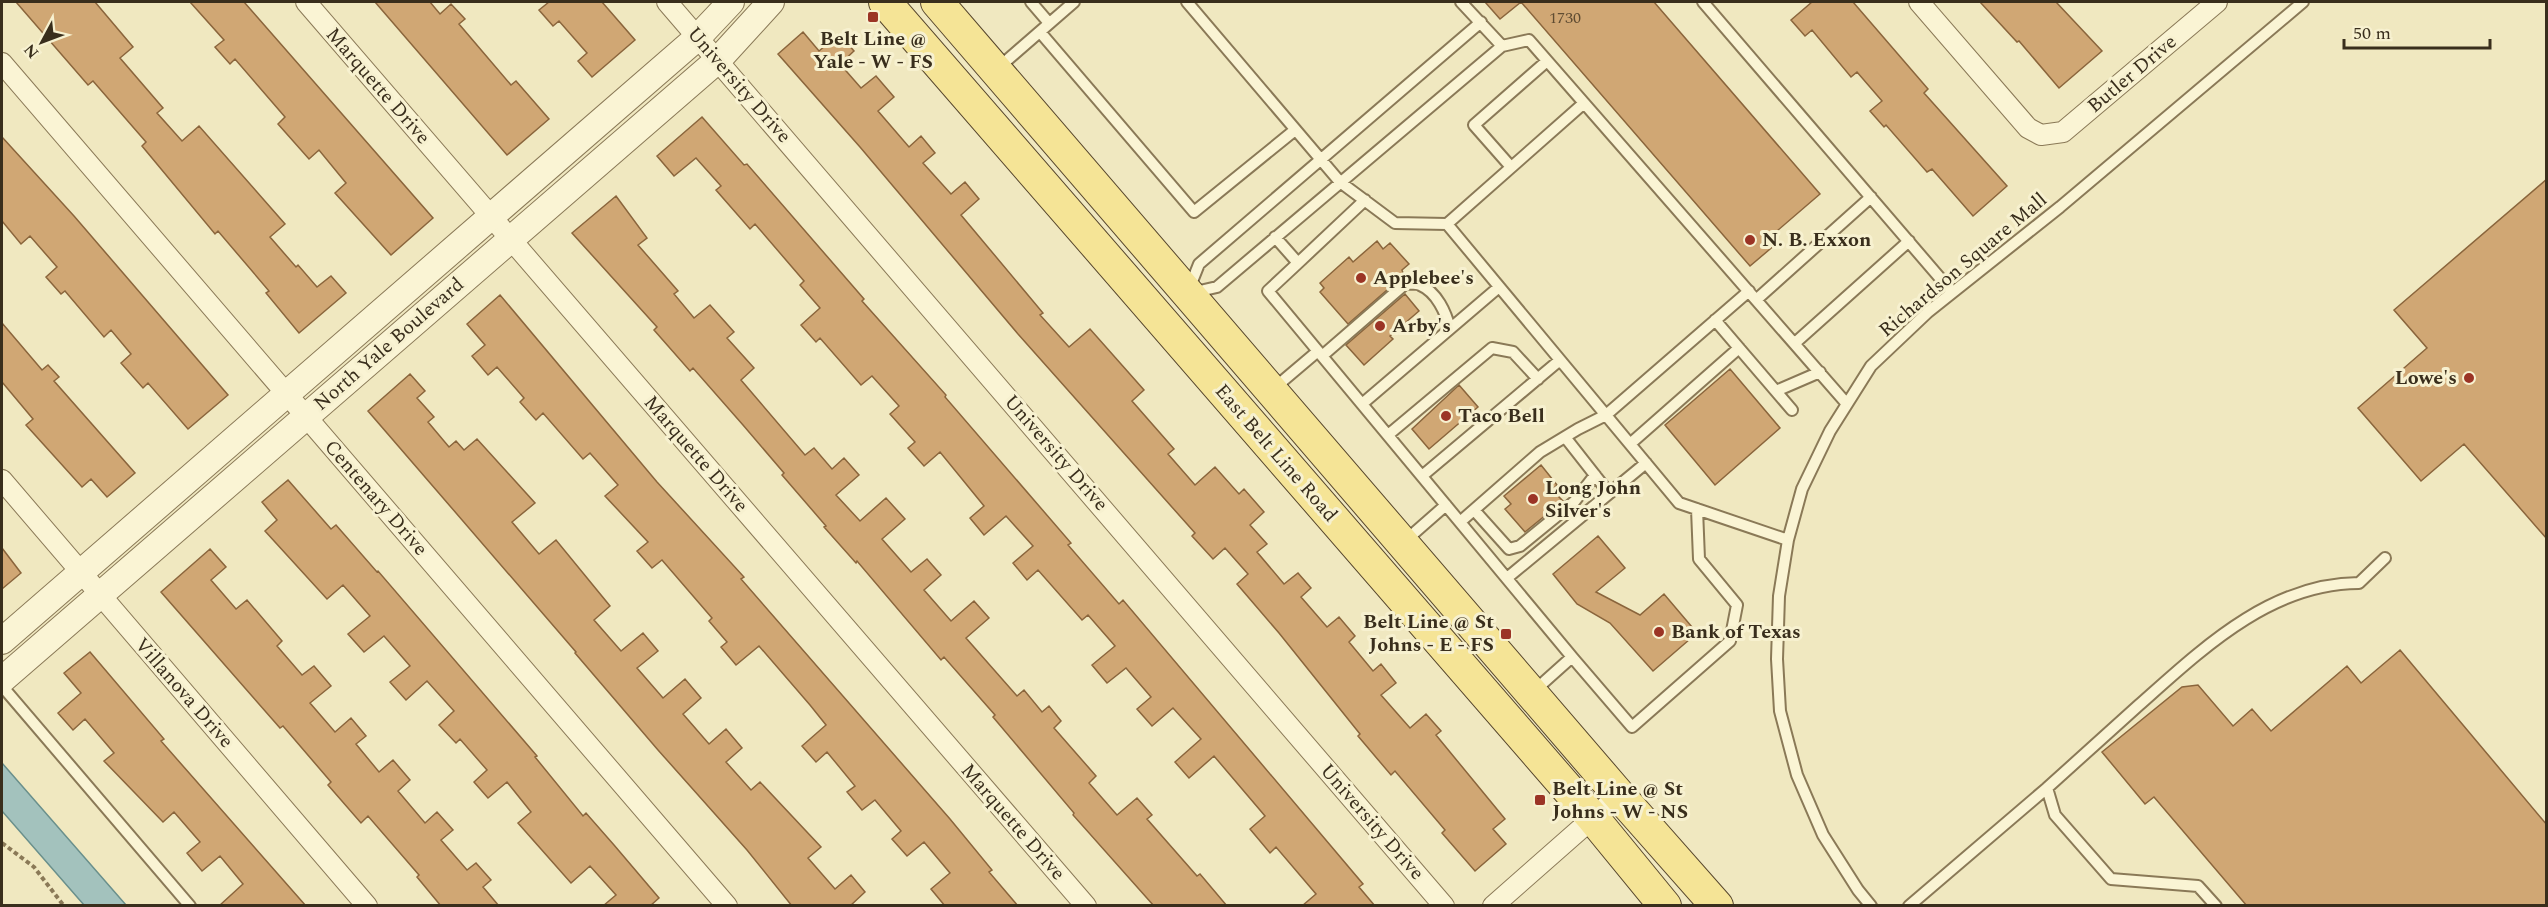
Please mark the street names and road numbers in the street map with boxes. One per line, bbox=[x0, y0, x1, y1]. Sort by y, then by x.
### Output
street label: University Drive bbox=[680, 20, 798, 150]
street label: Marquette Drive bbox=[319, 21, 437, 151]
street label: Butler Drive bbox=[2081, 27, 2183, 121]
street label: Richardson Square Mall bbox=[1872, 185, 2054, 345]
street label: North Yale Boulevard bbox=[307, 270, 471, 418]
street label: East Belt Line Road bbox=[1207, 377, 1345, 529]
street label: University Drive bbox=[997, 388, 1115, 518]
street label: Marquette Drive bbox=[637, 389, 755, 519]
street label: Centenary Drive bbox=[317, 433, 435, 563]
street label: Villanova Drive bbox=[127, 631, 241, 755]
street label: Marquette Drive bbox=[954, 757, 1072, 887]
street label: University Drive bbox=[1313, 757, 1431, 887]

